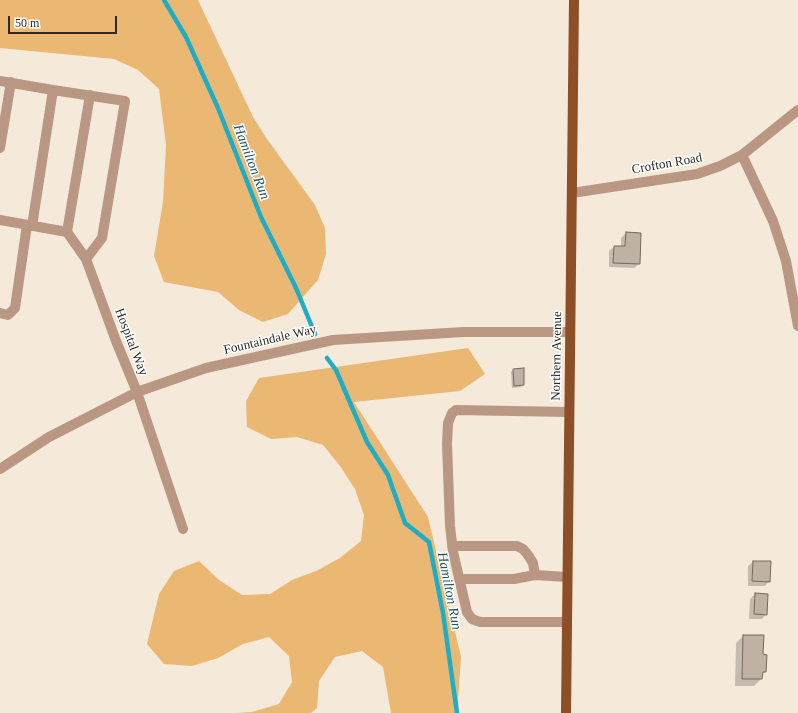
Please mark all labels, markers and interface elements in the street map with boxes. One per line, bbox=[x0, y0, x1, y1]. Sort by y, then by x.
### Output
scale bar bbox=[10, 8, 119, 34]
text: 50 m bbox=[15, 16, 39, 30]
water label: Hamilton Run bbox=[229, 122, 273, 202]
street label: Crofton Road bbox=[631, 150, 703, 178]
street label: Hospital Way bbox=[111, 306, 151, 378]
street label: Northern Avenue bbox=[548, 311, 566, 401]
street label: Fountaindale Way bbox=[222, 322, 318, 358]
water label: Hamilton Run bbox=[433, 551, 465, 631]

